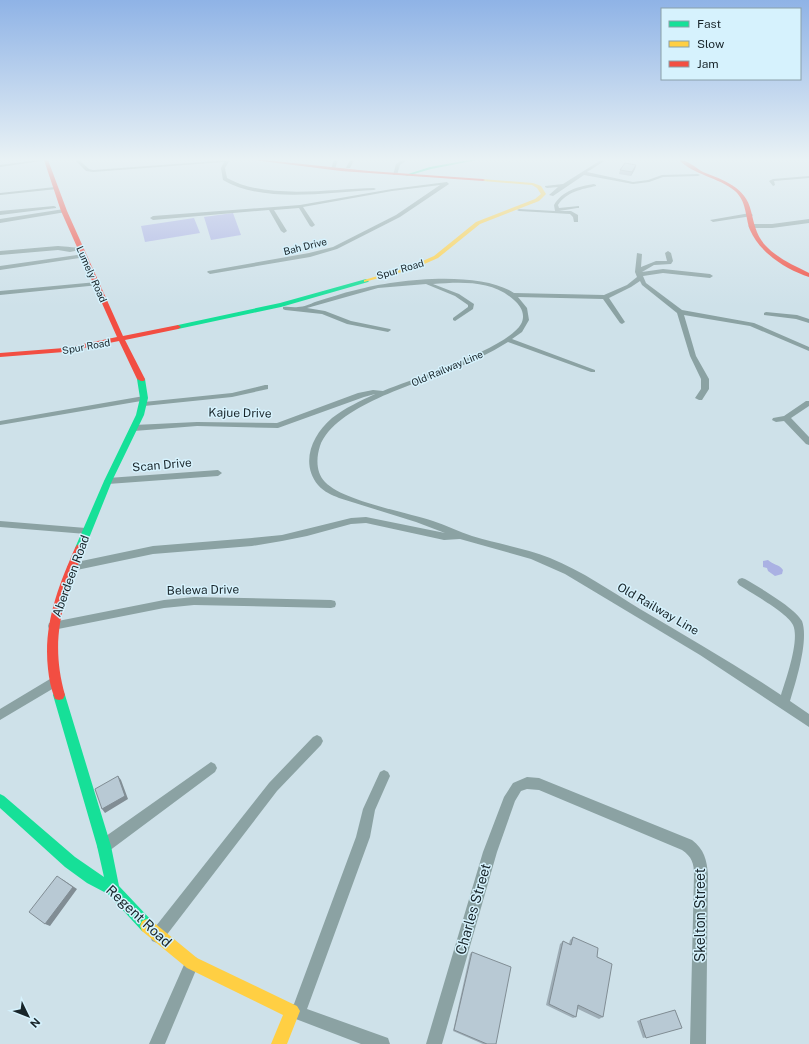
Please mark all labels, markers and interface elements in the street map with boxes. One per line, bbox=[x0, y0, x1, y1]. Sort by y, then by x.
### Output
legend bbox=[661, 8, 801, 80]
text: Fast bbox=[697, 17, 722, 31]
text: Slow bbox=[697, 37, 725, 51]
text: Jam bbox=[697, 57, 719, 71]
street label: Bah Drive bbox=[282, 235, 328, 257]
street label: Lumely Road bbox=[74, 244, 110, 304]
street label: Spur Road bbox=[375, 257, 425, 281]
street label: Spur Road bbox=[61, 336, 111, 356]
street label: Old Railway Line bbox=[409, 347, 485, 388]
street label: Kajue Drive bbox=[208, 405, 272, 421]
street label: Scan Drive bbox=[132, 455, 193, 475]
street label: Aberdeen Road bbox=[50, 533, 92, 619]
street label: Old Railway Line bbox=[615, 580, 701, 638]
street label: Belewa Drive bbox=[167, 582, 240, 598]
street label: Charles Street bbox=[452, 862, 494, 956]
street label: Skelton Street bbox=[692, 868, 708, 962]
street label: Regent Road bbox=[103, 882, 175, 950]
north arrow bbox=[8, 996, 48, 1036]
text: N bbox=[28, 1016, 43, 1030]

